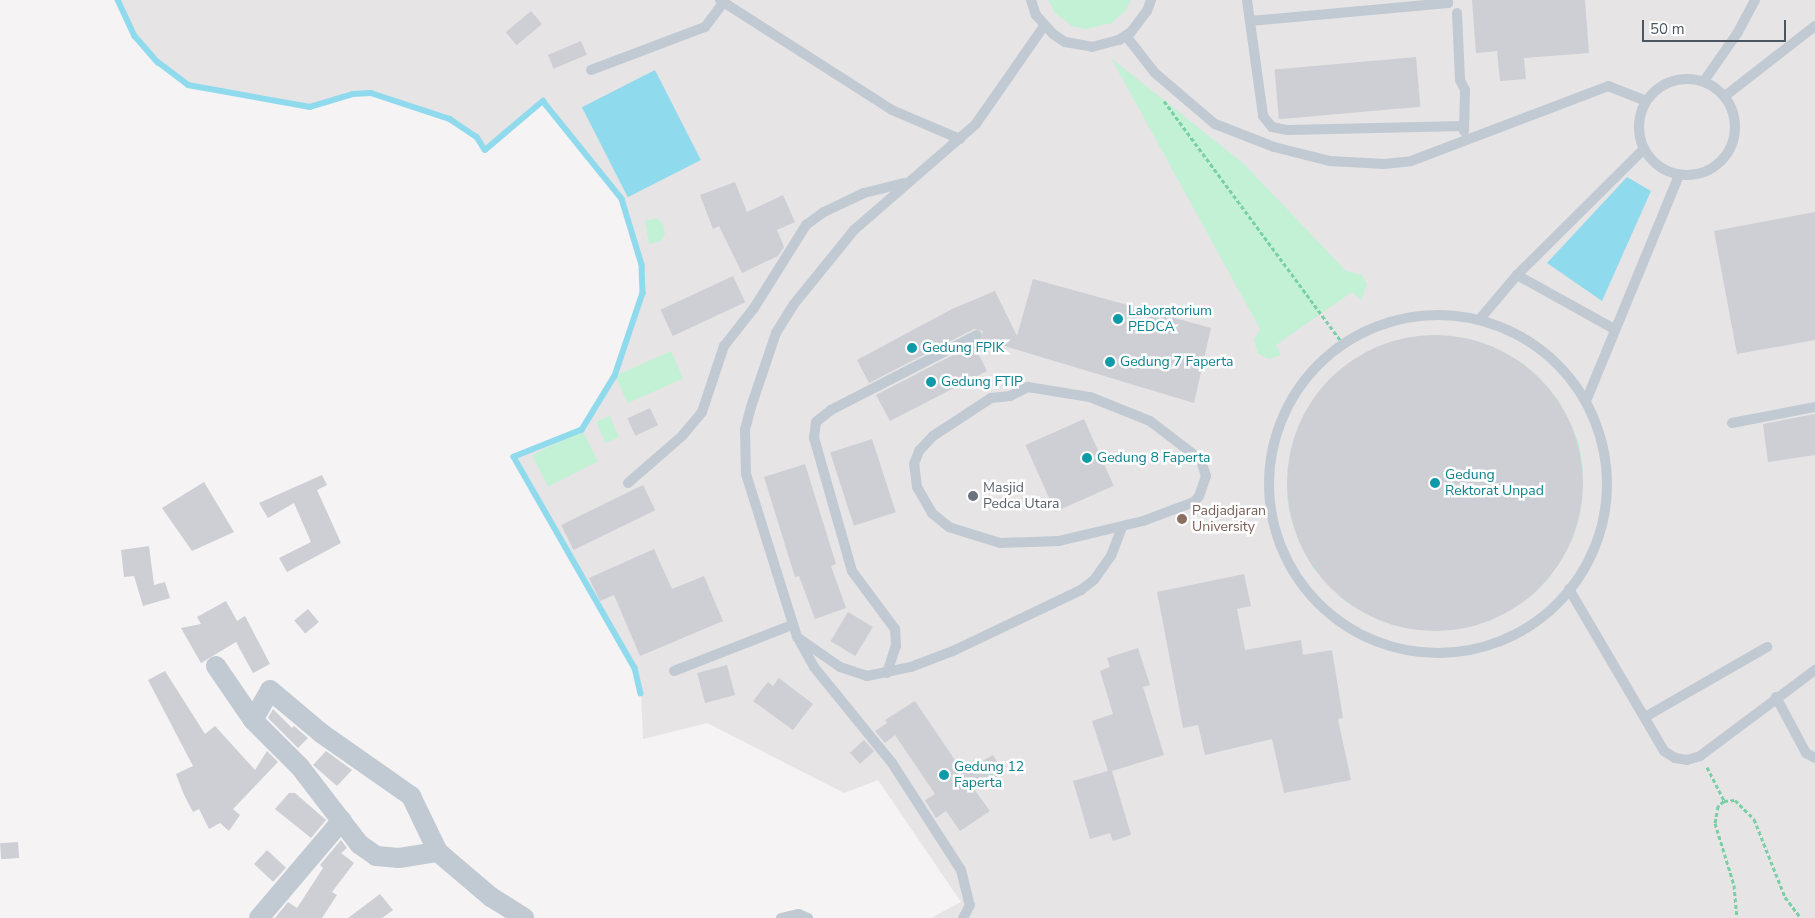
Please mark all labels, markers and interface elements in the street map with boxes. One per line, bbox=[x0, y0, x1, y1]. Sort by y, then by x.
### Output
scale bar bbox=[1645, 10, 1789, 42]
text: 50 m bbox=[1650, 19, 1685, 39]
place label: Laboratorium PEDCA bbox=[1128, 303, 1212, 336]
marker: Laboratorium PEDCA bbox=[1112, 313, 1124, 325]
place label: Gedung FPIK bbox=[922, 340, 1004, 356]
marker: Gedung FPIK bbox=[906, 342, 918, 354]
place label: Gedung 7 Faperta bbox=[1120, 354, 1234, 370]
marker: Gedung 7 Faperta bbox=[1104, 356, 1116, 368]
place label: Gedung FTIP bbox=[941, 374, 1023, 390]
marker: Gedung FTIP bbox=[925, 376, 937, 388]
place label: Gedung 8 Faperta bbox=[1097, 450, 1211, 466]
marker: Gedung 8 Faperta bbox=[1081, 452, 1093, 464]
place label: Gedung Rektorat Unpad bbox=[1445, 467, 1544, 500]
marker: Gedung Rektorat Unpad bbox=[1429, 477, 1441, 489]
place label: Masjid Pedca Utara bbox=[983, 480, 1059, 512]
marker: Masjid Pedca Utara bbox=[967, 490, 979, 502]
place label: Padjadjaran University bbox=[1192, 503, 1266, 536]
marker: Padjadjaran University bbox=[1176, 513, 1188, 525]
place label: Gedung 12 Faperta bbox=[954, 759, 1024, 792]
marker: Gedung 12 Faperta bbox=[938, 769, 950, 781]

